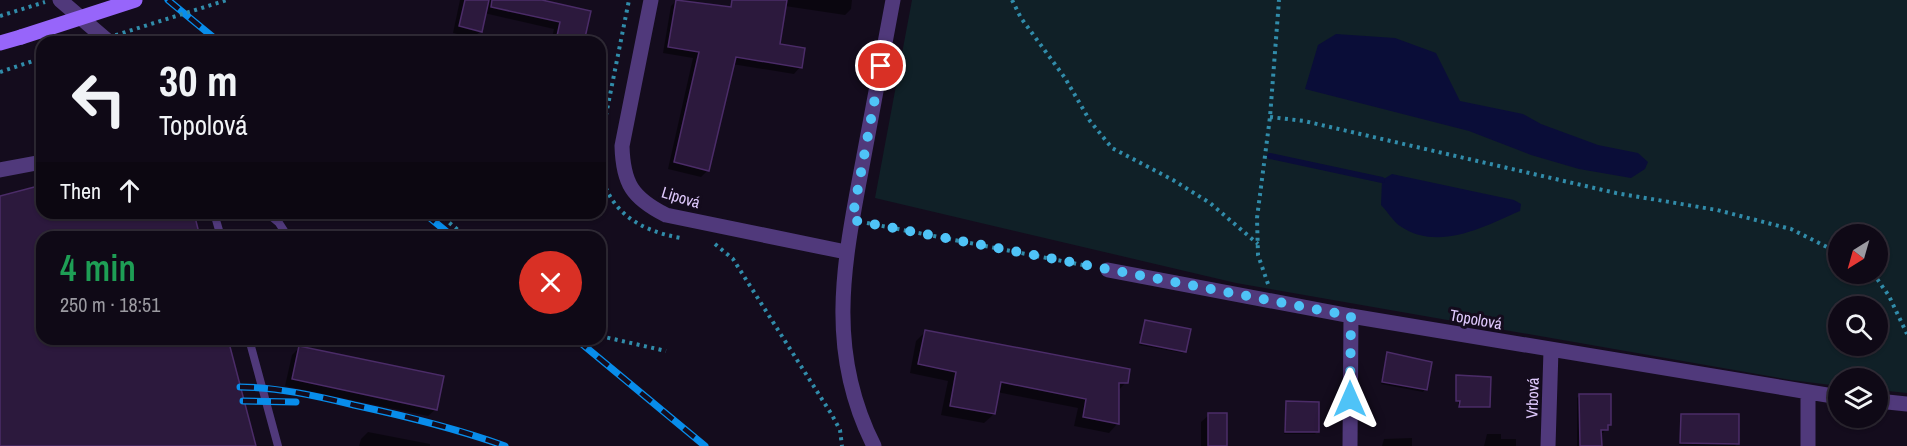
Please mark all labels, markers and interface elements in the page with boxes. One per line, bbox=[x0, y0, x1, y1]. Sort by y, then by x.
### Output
pin bbox=[855, 40, 906, 91]
icon: arrive bbox=[864, 49, 897, 82]
text: 30 m bbox=[159, 53, 238, 109]
icon: left bbox=[60, 60, 138, 138]
text: Topolová bbox=[159, 107, 248, 143]
icon: ahead bbox=[113, 174, 146, 207]
text: Then bbox=[60, 176, 101, 206]
street label: Lipová bbox=[659, 181, 704, 213]
north arrow bbox=[1828, 224, 1888, 284]
map controls bbox=[1828, 224, 1888, 428]
text: 4 min bbox=[60, 244, 136, 292]
button: close bbox=[519, 251, 582, 314]
text: 250 m · 18:51 bbox=[60, 291, 160, 318]
button: search bbox=[1828, 296, 1888, 356]
street label: Topolová bbox=[1448, 304, 1504, 335]
position arrow bbox=[1318, 367, 1382, 431]
button: layers bbox=[1828, 368, 1888, 428]
street label: Vrbová bbox=[1520, 376, 1544, 419]

